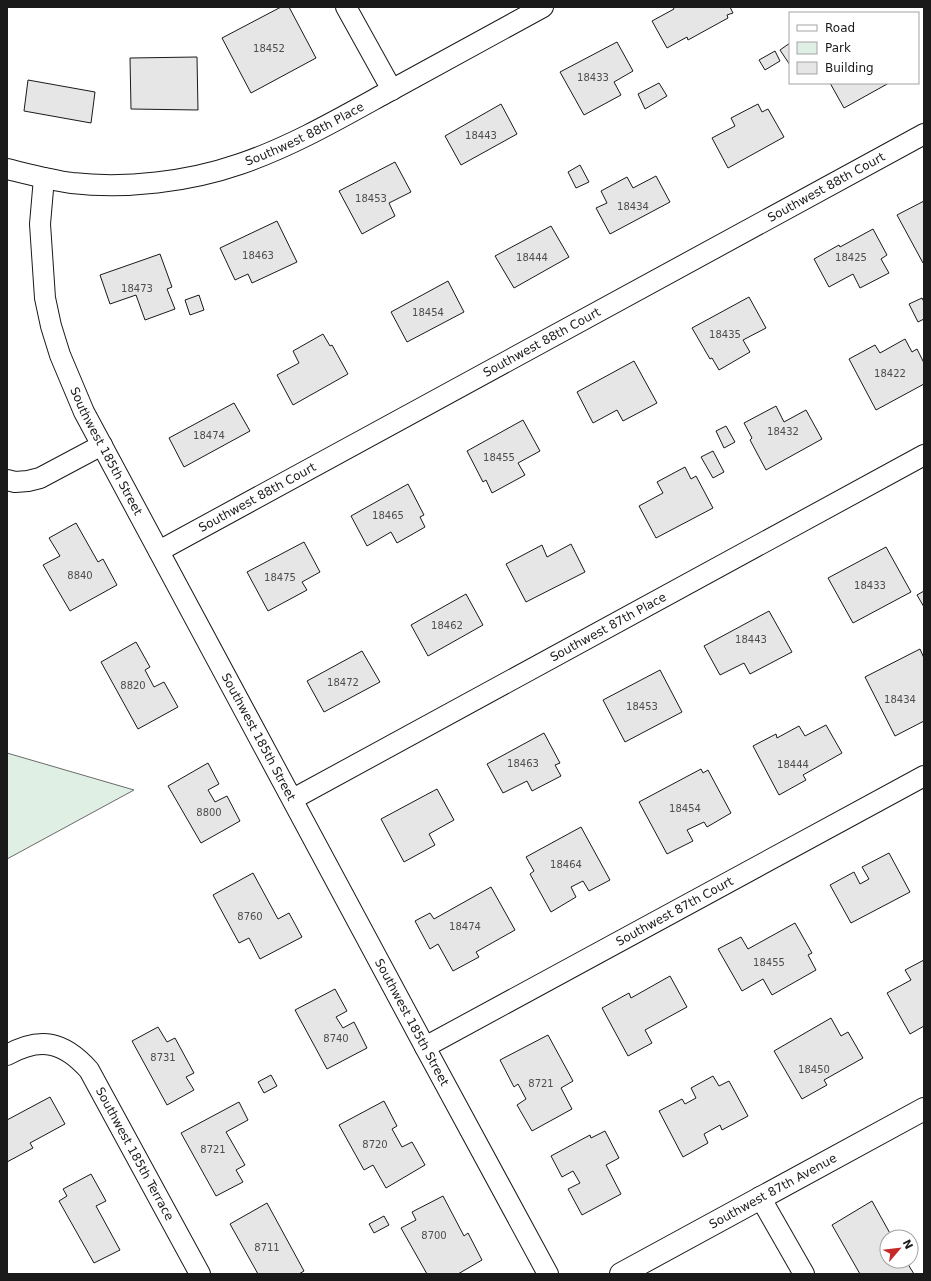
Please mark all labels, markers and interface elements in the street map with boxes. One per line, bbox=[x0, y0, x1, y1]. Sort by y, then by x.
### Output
legend bbox=[789, 12, 919, 84]
text: Road bbox=[825, 21, 855, 35]
text: Park bbox=[825, 41, 851, 55]
house number: 18452 bbox=[253, 43, 285, 54]
text: Building bbox=[825, 61, 874, 75]
house number: 18433 bbox=[577, 72, 609, 83]
street label: Southwest 88th Place bbox=[243, 100, 366, 169]
house number: 18443 bbox=[465, 130, 497, 141]
street label: Southwest 88th Court bbox=[765, 150, 888, 225]
house number: 18453 bbox=[355, 193, 387, 204]
house number: 18434 bbox=[617, 201, 649, 212]
house number: 18463 bbox=[242, 250, 274, 261]
house number: 18444 bbox=[516, 252, 548, 263]
house number: 18425 bbox=[835, 252, 867, 263]
house number: 18473 bbox=[121, 283, 153, 294]
street label: Southwest 88th Court bbox=[481, 305, 603, 380]
house number: 18454 bbox=[412, 307, 444, 318]
house number: 18435 bbox=[709, 329, 741, 340]
house number: 18422 bbox=[874, 368, 906, 379]
street label: Southwest 185th Street bbox=[67, 385, 145, 518]
house number: 18432 bbox=[767, 426, 799, 437]
house number: 18474 bbox=[193, 430, 225, 441]
house number: 18455 bbox=[483, 452, 515, 463]
street label: Southwest 88th Court bbox=[196, 460, 319, 535]
house number: 18465 bbox=[372, 510, 404, 521]
house number: 8840 bbox=[67, 570, 93, 581]
house number: 18475 bbox=[264, 572, 296, 583]
house number: 18433 bbox=[854, 580, 886, 591]
street label: Southwest 87th Place bbox=[548, 590, 669, 664]
house number: 18462 bbox=[431, 620, 463, 631]
house number: 18443 bbox=[735, 634, 767, 645]
street label: Southwest 185th Street bbox=[219, 671, 299, 803]
house number: 18472 bbox=[327, 677, 359, 688]
house number: 8820 bbox=[120, 680, 146, 691]
house number: 18434 bbox=[884, 694, 916, 705]
house number: 18453 bbox=[626, 701, 658, 712]
house number: 18463 bbox=[507, 758, 539, 769]
house number: 18444 bbox=[777, 759, 809, 770]
house number: 18454 bbox=[669, 803, 701, 814]
house number: 8800 bbox=[196, 807, 222, 818]
house number: 18464 bbox=[550, 859, 582, 870]
street label: Southwest 87th Court bbox=[614, 874, 736, 949]
house number: 8760 bbox=[237, 911, 263, 922]
house number: 18474 bbox=[449, 921, 481, 932]
street label: Southwest 185th Street bbox=[372, 956, 452, 1089]
house number: 18455 bbox=[753, 957, 785, 968]
house number: 8740 bbox=[323, 1033, 349, 1044]
house number: 8731 bbox=[150, 1052, 176, 1063]
house number: 18450 bbox=[798, 1064, 830, 1075]
house number: 8721 bbox=[528, 1078, 554, 1089]
street label: Southwest 185th Terrace bbox=[93, 1085, 177, 1223]
house number: 8720 bbox=[362, 1139, 388, 1150]
house number: 8721 bbox=[200, 1144, 226, 1155]
street label: Southwest 87th Avenue bbox=[707, 1151, 839, 1232]
north arrow bbox=[879, 1229, 919, 1269]
house number: 8700 bbox=[421, 1230, 447, 1241]
text: N bbox=[899, 1237, 915, 1252]
house number: 8711 bbox=[254, 1242, 280, 1253]

